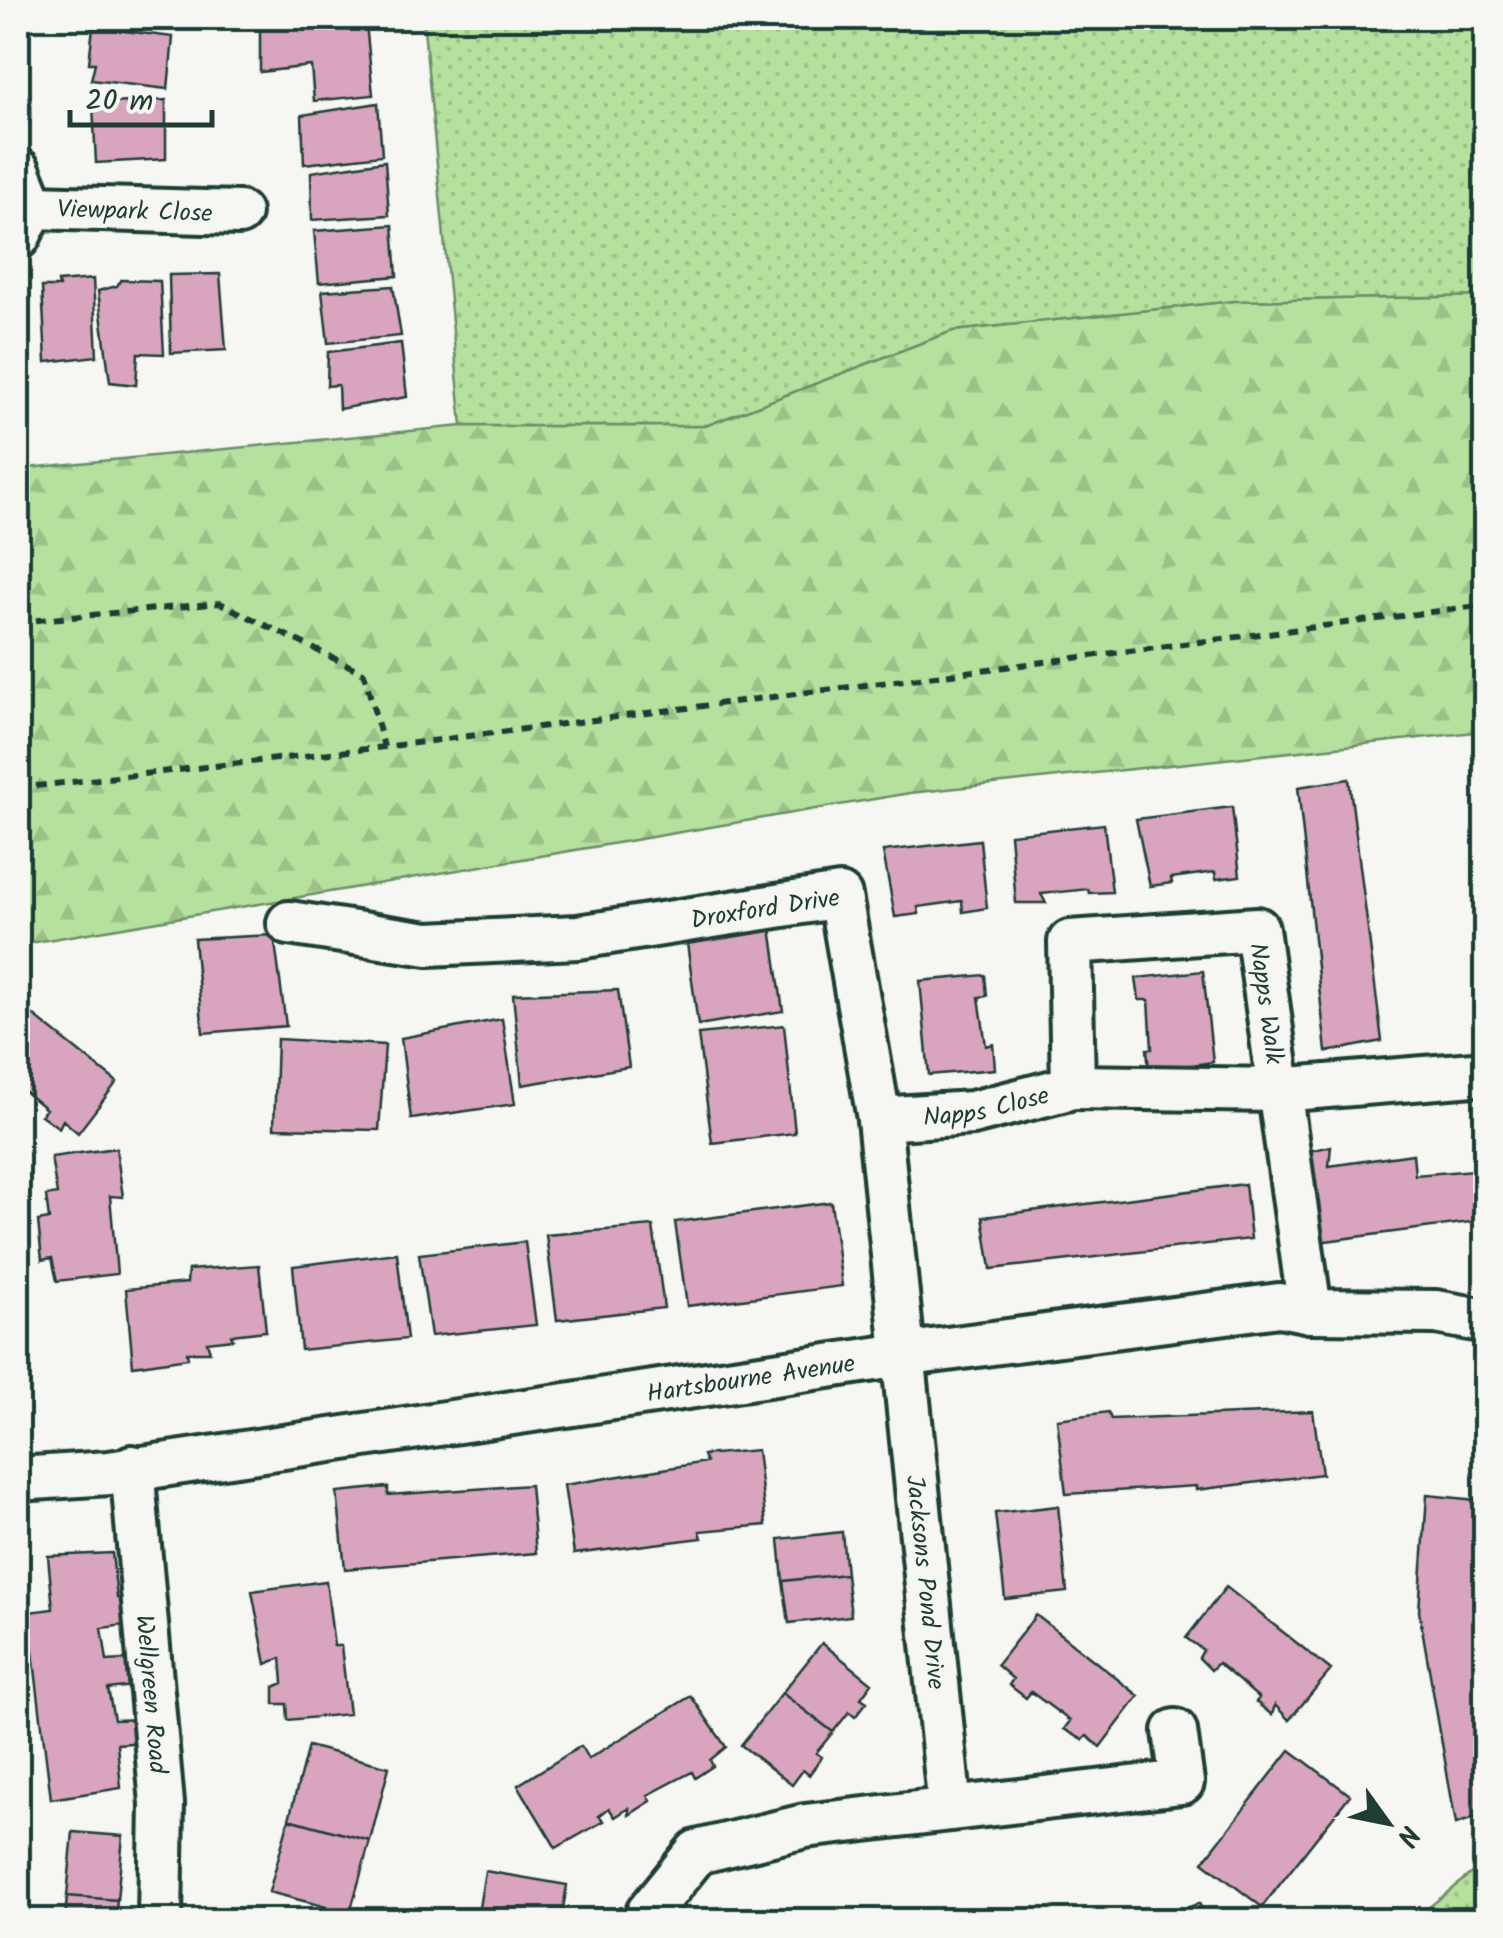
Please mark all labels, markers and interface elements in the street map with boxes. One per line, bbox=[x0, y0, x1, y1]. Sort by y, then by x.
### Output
scale bar bbox=[70, 65, 212, 127]
text: 20 m bbox=[85, 78, 153, 126]
street label: Viewpark Close bbox=[57, 190, 213, 234]
street label: Droxford Drive bbox=[688, 878, 843, 941]
street label: Napps Walk bbox=[1237, 940, 1294, 1067]
street label: Napps Close bbox=[922, 1076, 1054, 1138]
street label: Hartsbourne Avenue bbox=[644, 1344, 858, 1415]
street label: Jacksons Pond Drive bbox=[894, 1473, 956, 1692]
street label: Wellgreen Road bbox=[123, 1613, 177, 1777]
north arrow bbox=[1338, 1773, 1438, 1873]
text: N bbox=[1383, 1816, 1431, 1855]

